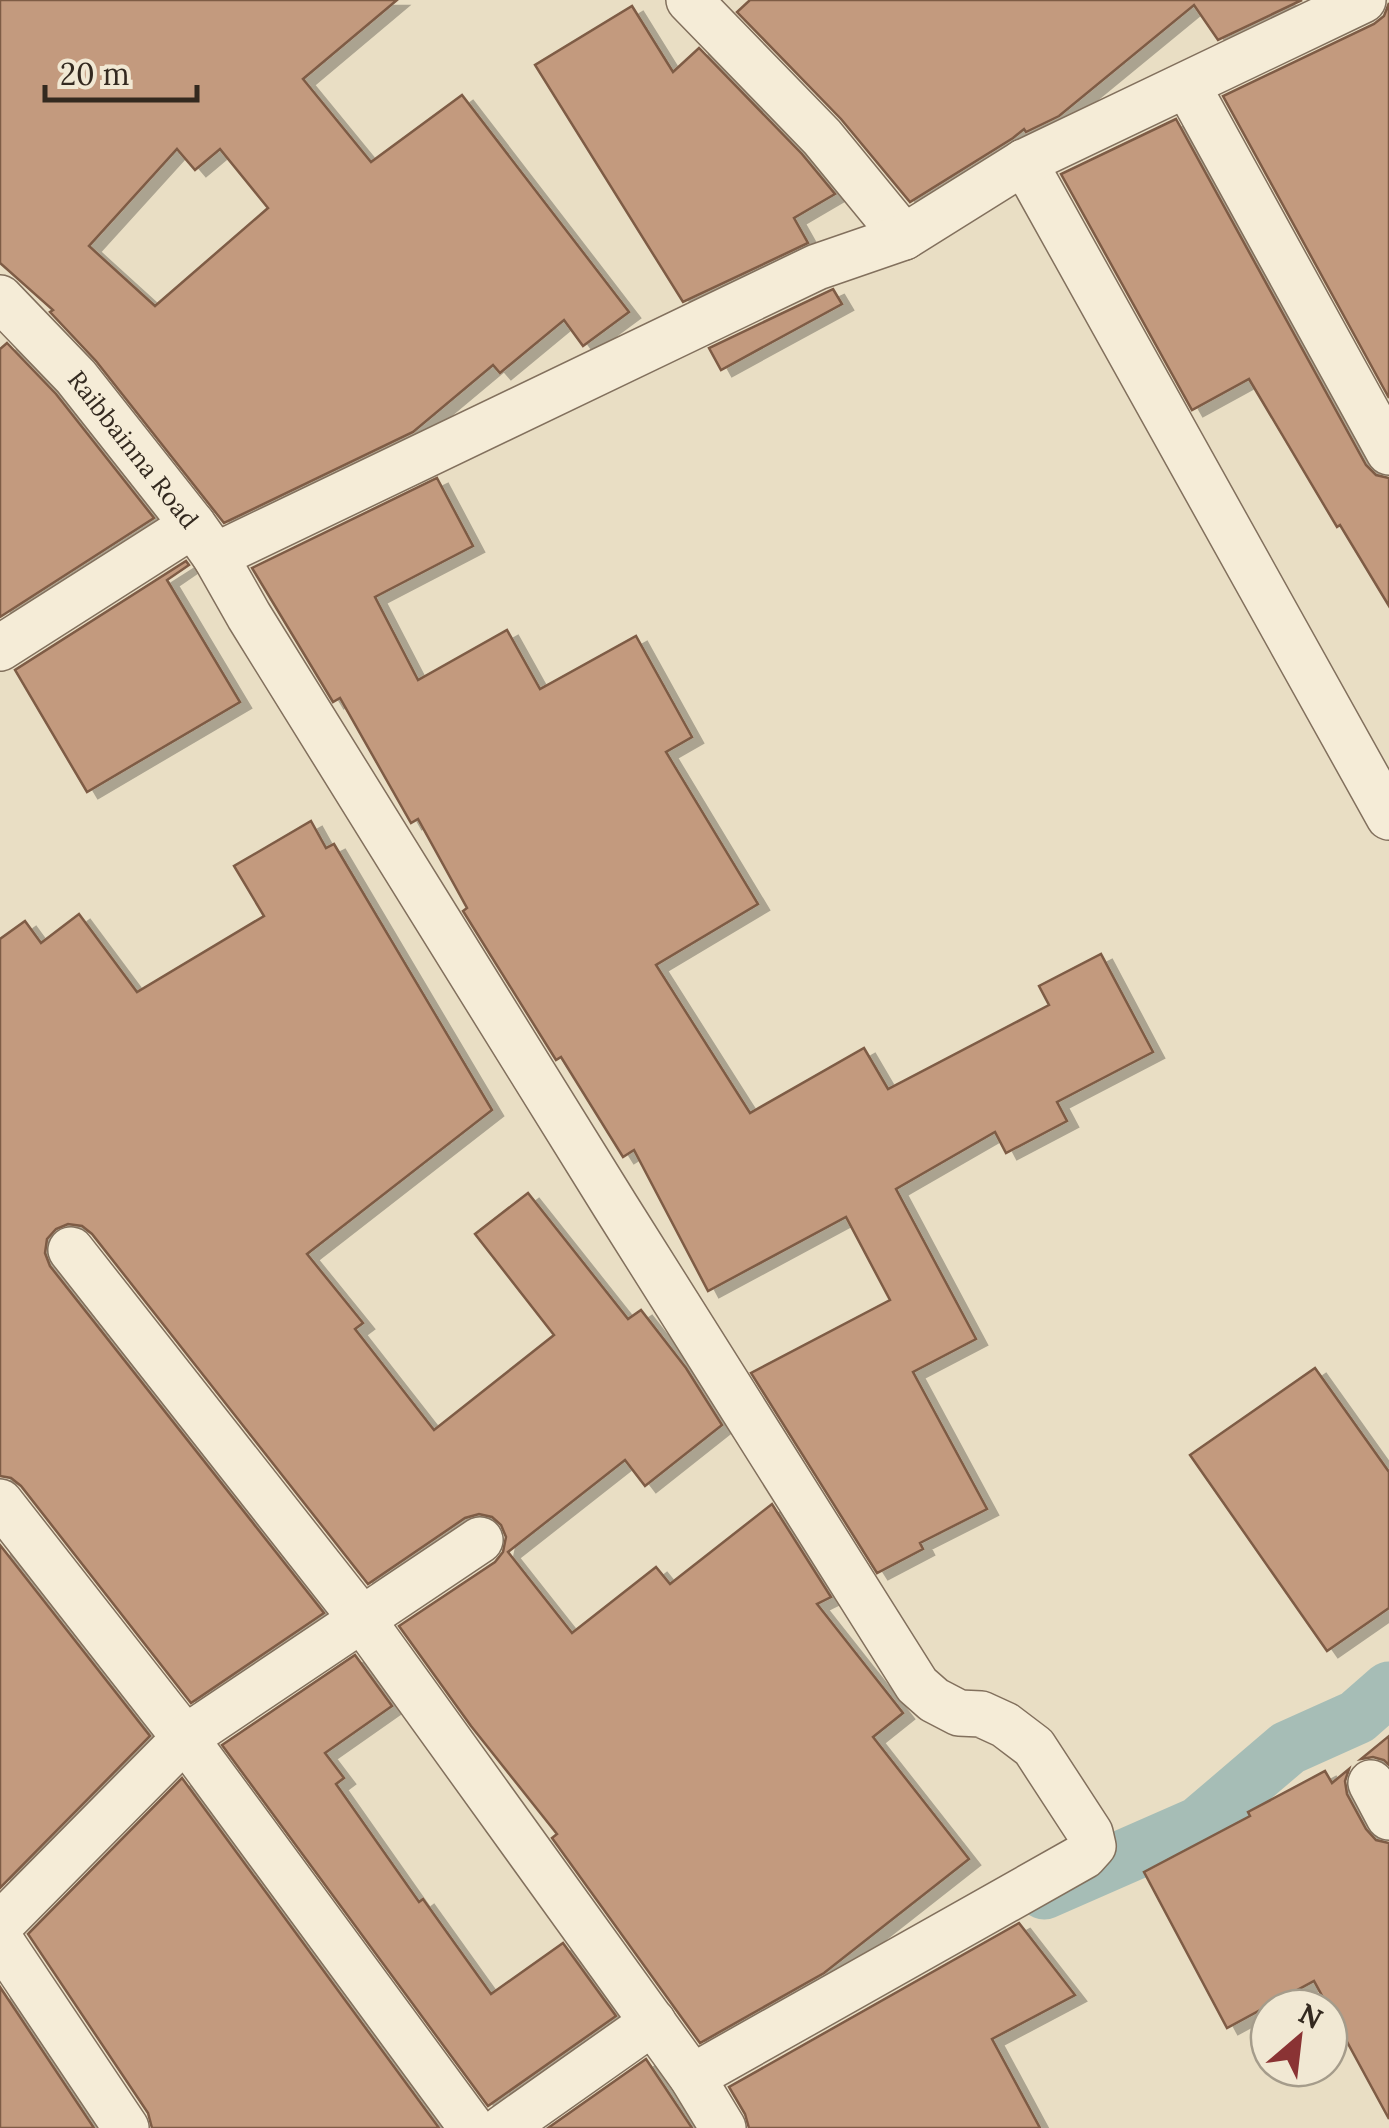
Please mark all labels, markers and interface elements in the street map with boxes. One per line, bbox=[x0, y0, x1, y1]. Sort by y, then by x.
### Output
scale bar bbox=[45, 40, 198, 102]
text: 20 m bbox=[60, 55, 129, 93]
street label: Raibbainna Road bbox=[61, 364, 206, 535]
north arrow bbox=[1249, 1988, 1349, 2088]
text: N bbox=[1293, 1995, 1329, 2037]

